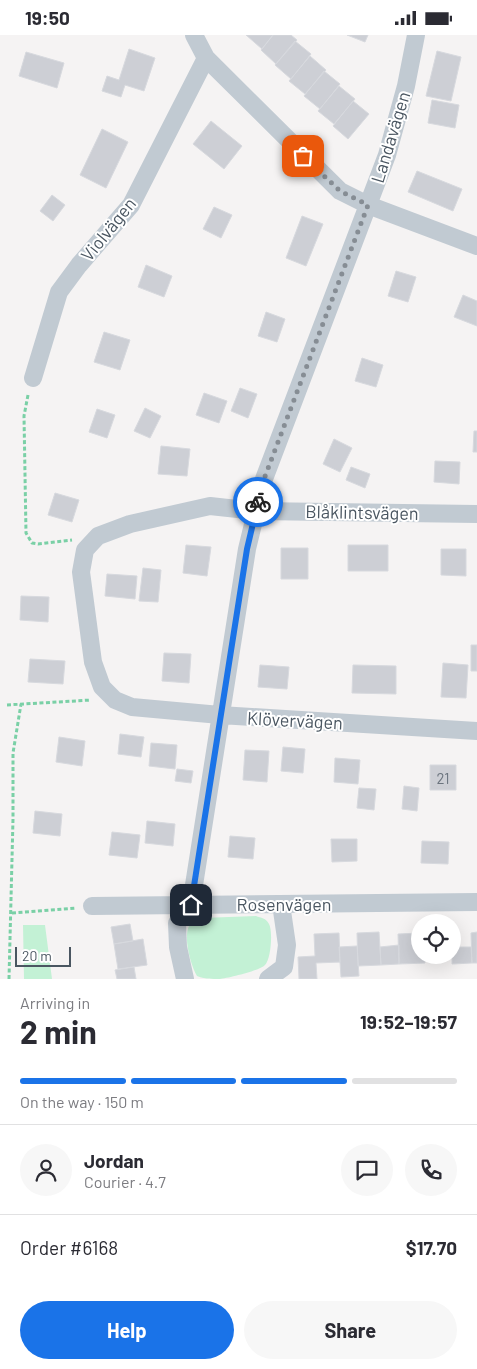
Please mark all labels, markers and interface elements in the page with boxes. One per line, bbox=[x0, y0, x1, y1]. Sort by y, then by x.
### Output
text: 19:50 bbox=[25, 6, 70, 29]
street label: Landavägen bbox=[366, 89, 414, 185]
pin bbox=[282, 135, 324, 177]
icon: bag bbox=[289, 142, 317, 170]
street label: Violvägen bbox=[76, 193, 140, 265]
courier bbox=[233, 477, 283, 527]
icon: bike bbox=[244, 488, 272, 516]
street label: Blåklintsvägen bbox=[305, 500, 419, 524]
street label: Klövervägen bbox=[247, 707, 343, 733]
house number: 21 bbox=[436, 769, 450, 787]
pin bbox=[170, 884, 212, 926]
icon: home bbox=[177, 891, 205, 919]
street label: Rosenvägen bbox=[236, 893, 332, 915]
map controls bbox=[411, 914, 461, 964]
button: locate bbox=[411, 914, 461, 964]
scale bar bbox=[15, 944, 71, 967]
text: 20 m bbox=[22, 947, 52, 964]
text: Arriving in bbox=[20, 993, 90, 1012]
text: 19:52–19:57 bbox=[360, 1010, 457, 1033]
text: 2 min bbox=[20, 1012, 97, 1050]
text: On the way · 150 m bbox=[20, 1092, 144, 1111]
button: person bbox=[20, 1144, 72, 1196]
button: chat bbox=[341, 1144, 393, 1196]
button: phone bbox=[405, 1144, 457, 1196]
text: Jordan bbox=[84, 1149, 144, 1172]
text: Courier · 4.7 bbox=[84, 1172, 166, 1191]
text: Order #6168 bbox=[20, 1236, 118, 1259]
text: $17.70 bbox=[406, 1236, 457, 1259]
button: Help bbox=[20, 1301, 234, 1359]
button: Share bbox=[244, 1301, 457, 1359]

